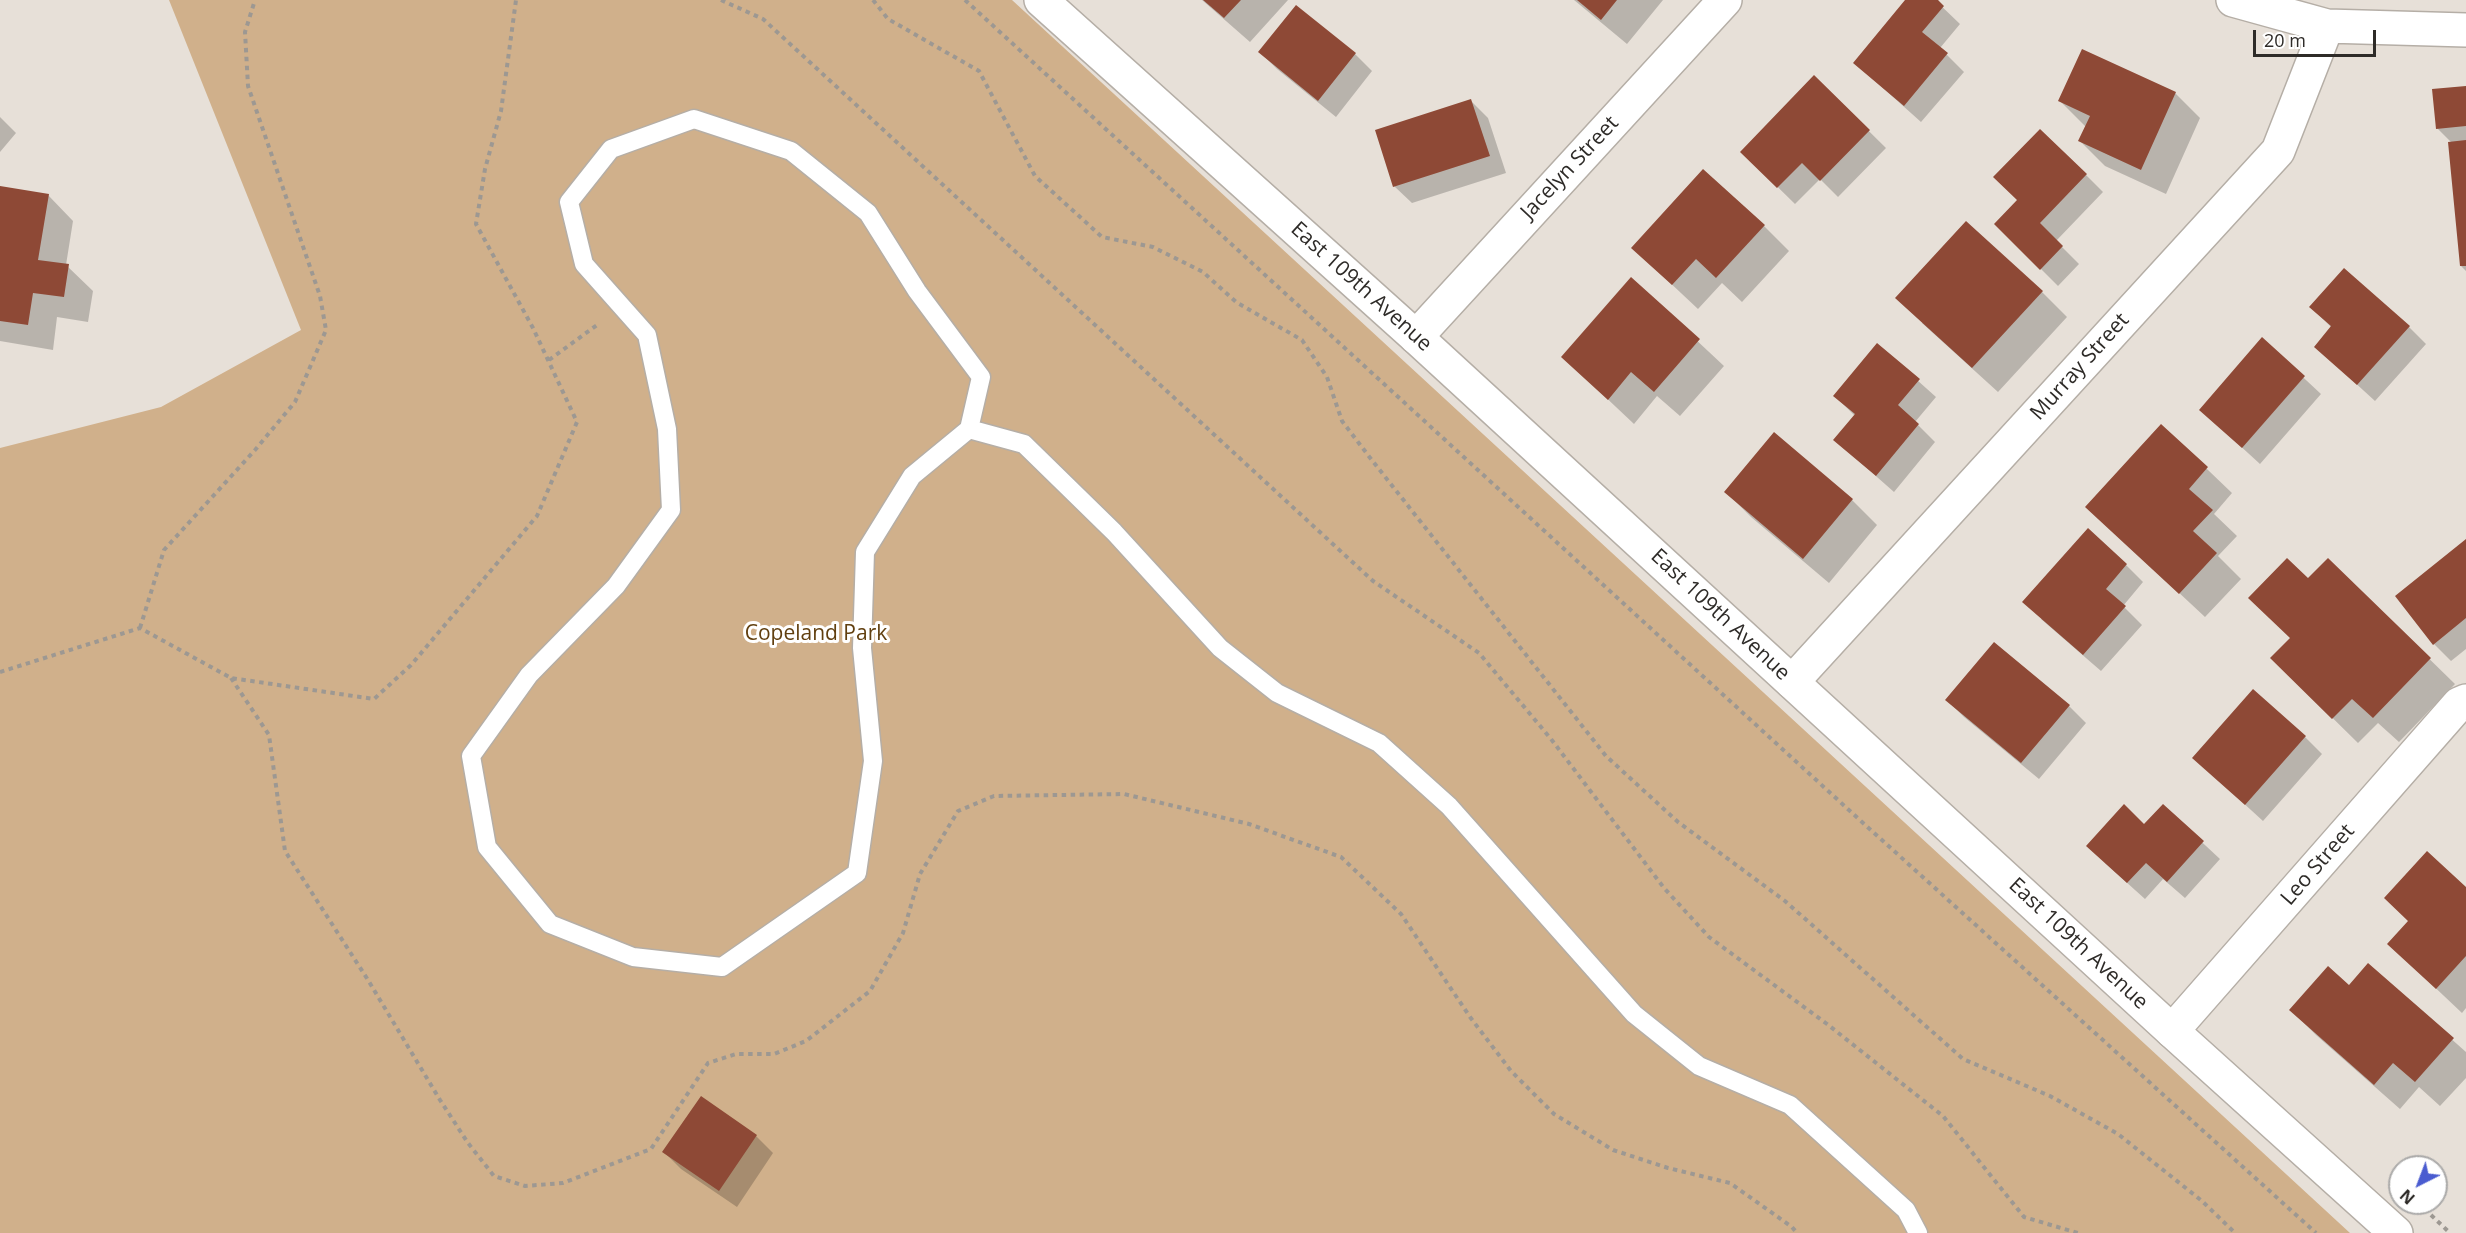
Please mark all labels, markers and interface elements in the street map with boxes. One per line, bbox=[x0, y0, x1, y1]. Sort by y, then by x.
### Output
scale bar bbox=[2256, 18, 2379, 56]
text: 20 m bbox=[2264, 28, 2306, 52]
street label: Jacelyn Street bbox=[1516, 111, 1624, 225]
street label: East 109th Avenue bbox=[1285, 217, 1437, 357]
street label: Murray Street bbox=[2025, 308, 2135, 426]
street label: East 109th Avenue bbox=[1645, 544, 1795, 686]
park label: Copeland Park bbox=[745, 621, 887, 647]
street label: Leo Street bbox=[2276, 819, 2360, 911]
street label: East 109th Avenue bbox=[2003, 873, 2153, 1015]
north arrow bbox=[2388, 1155, 2448, 1215]
text: N bbox=[2395, 1184, 2419, 1209]

